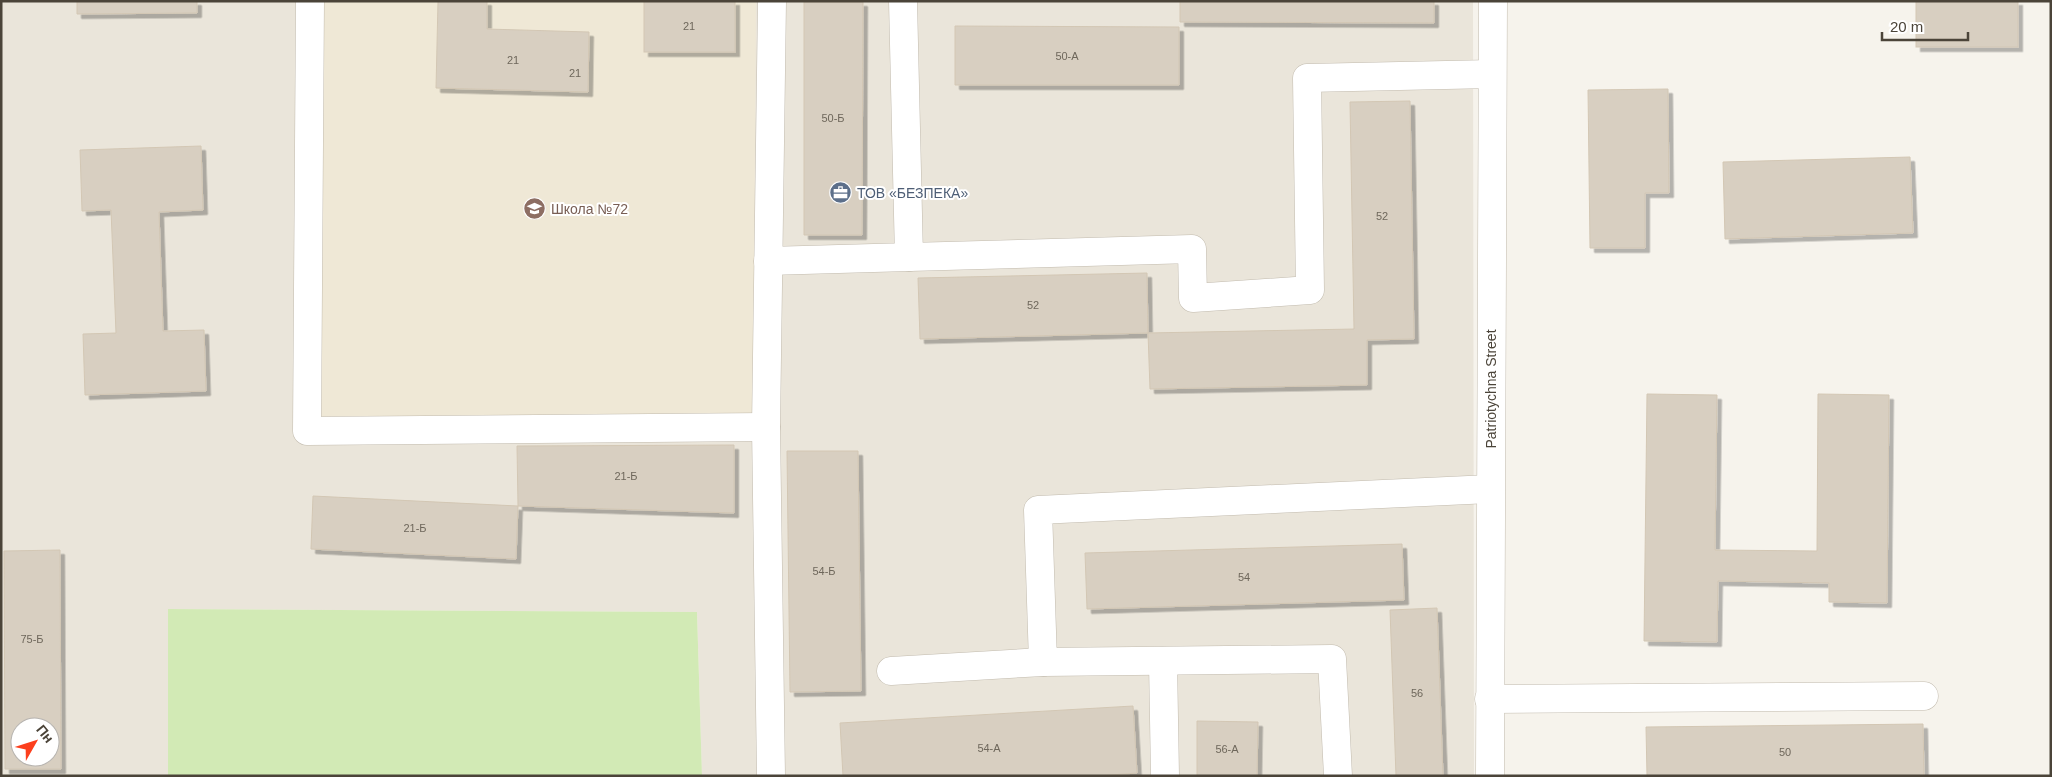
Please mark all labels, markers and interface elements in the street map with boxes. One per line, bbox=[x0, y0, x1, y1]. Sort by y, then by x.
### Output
scale bar bbox=[1882, 10, 1968, 42]
text: 20 m bbox=[1890, 18, 1923, 35]
house number: 21 bbox=[683, 20, 695, 32]
house number: 50-А bbox=[1055, 50, 1079, 62]
house number: 21 bbox=[507, 54, 519, 66]
house number: 21 bbox=[569, 67, 581, 79]
house number: 50-Б bbox=[821, 112, 845, 124]
office icon: ТОВ «БЕЗПЕКА» bbox=[829, 181, 853, 205]
place label: ТОВ «БЕЗПЕКА» bbox=[857, 185, 968, 201]
school or university icon: Школа №72 bbox=[523, 197, 547, 221]
place label: Школа №72 bbox=[551, 201, 628, 217]
house number: 52 bbox=[1376, 210, 1388, 222]
house number: 52 bbox=[1027, 299, 1039, 311]
street label: Patriotychna Street bbox=[1483, 329, 1499, 449]
house number: 21-Б bbox=[614, 470, 638, 482]
house number: 21-Б bbox=[403, 522, 427, 534]
house number: 54-Б bbox=[812, 565, 836, 577]
house number: 54 bbox=[1238, 571, 1250, 583]
house number: 75-Б bbox=[20, 633, 44, 645]
house number: 56 bbox=[1411, 687, 1423, 699]
north arrow bbox=[10, 717, 60, 767]
text: Пн bbox=[33, 722, 57, 746]
house number: 54-А bbox=[977, 742, 1001, 754]
house number: 56-А bbox=[1215, 743, 1239, 755]
house number: 50 bbox=[1779, 746, 1791, 758]

